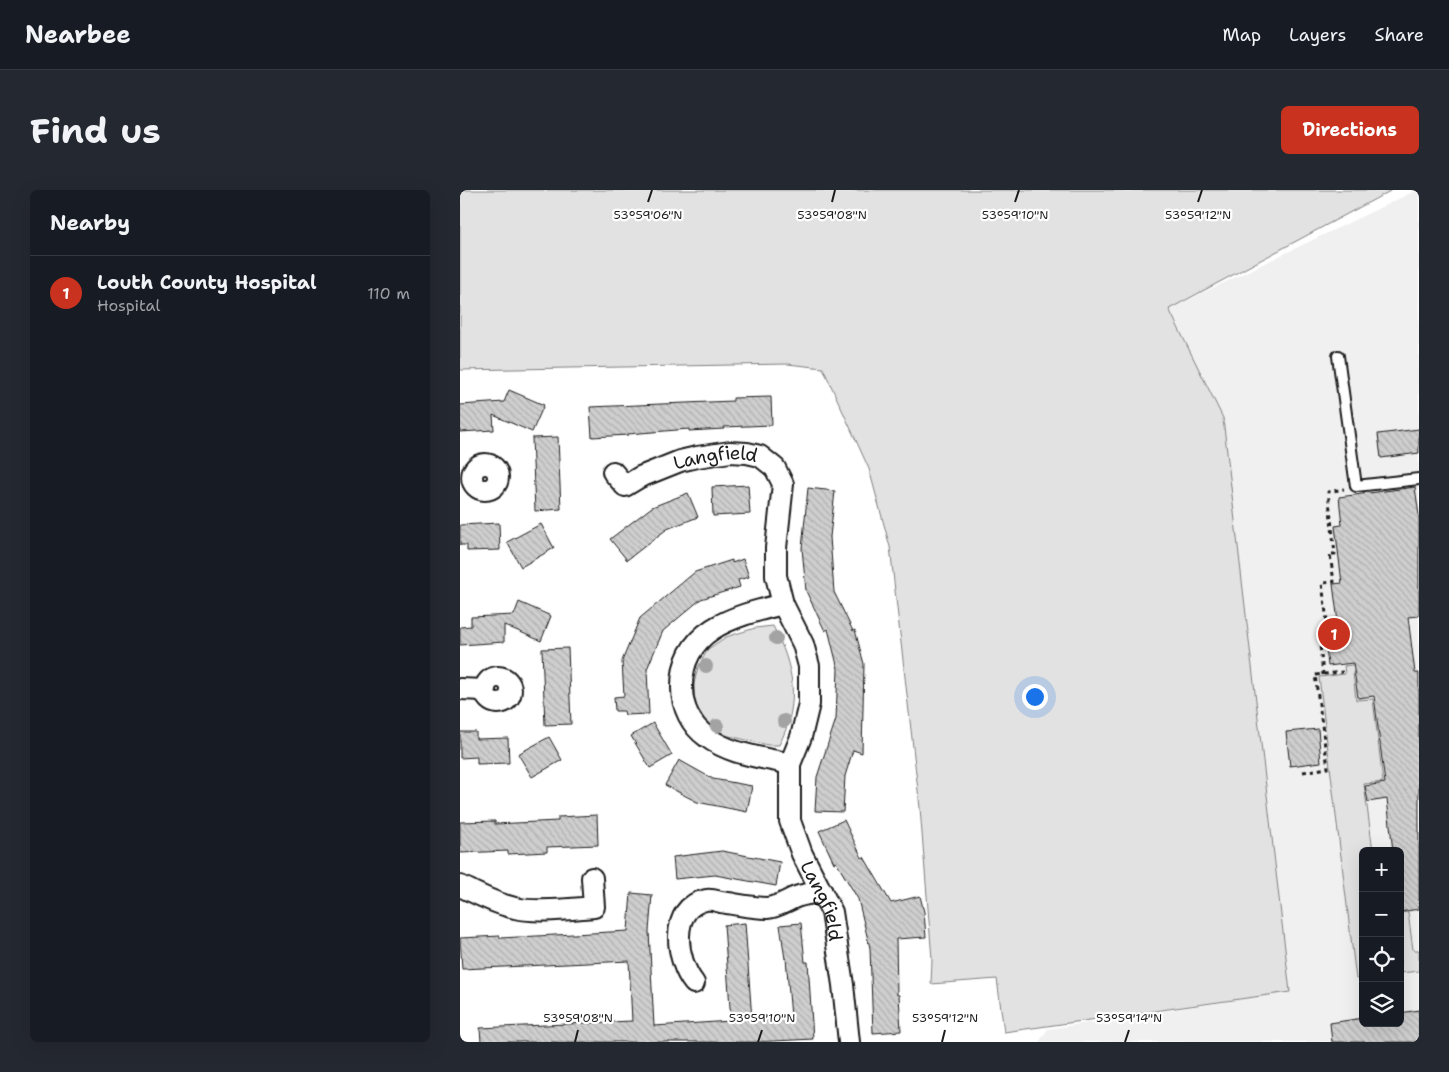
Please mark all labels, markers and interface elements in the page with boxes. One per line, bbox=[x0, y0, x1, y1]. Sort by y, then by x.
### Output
text: Nearbee bbox=[25, 19, 131, 51]
text: Map bbox=[1223, 23, 1261, 47]
text: Layers bbox=[1289, 23, 1346, 47]
text: Share bbox=[1374, 23, 1424, 47]
button: Directions bbox=[1281, 106, 1419, 154]
text: Find us bbox=[30, 107, 161, 154]
text: 53°59'06"N bbox=[613, 207, 683, 223]
text: 53°59'08"N bbox=[797, 207, 867, 223]
text: 53°59'10"N bbox=[982, 207, 1048, 223]
text: 53°59'12"N bbox=[1165, 207, 1231, 223]
text: Nearby bbox=[50, 209, 130, 237]
text: Louth County Hospital bbox=[97, 270, 317, 295]
text: 1 bbox=[62, 283, 70, 304]
text: 110 m bbox=[367, 283, 410, 304]
text: Hospital bbox=[97, 295, 160, 316]
street label: Langfield bbox=[669, 440, 760, 475]
pin: 1 bbox=[1318, 615, 1350, 653]
your location bbox=[1022, 684, 1048, 710]
map controls bbox=[1359, 847, 1404, 1027]
button: + bbox=[1359, 847, 1404, 892]
street label: Langfield bbox=[795, 856, 849, 943]
button: − bbox=[1359, 892, 1404, 937]
button: locate bbox=[1359, 937, 1404, 982]
button: layers bbox=[1359, 982, 1404, 1027]
text: 53°59'08"N bbox=[543, 1010, 613, 1026]
text: 53°59'10"N bbox=[729, 1010, 795, 1026]
text: 53°59'12"N bbox=[912, 1010, 978, 1026]
text: 53°59'14"N bbox=[1096, 1010, 1162, 1026]

